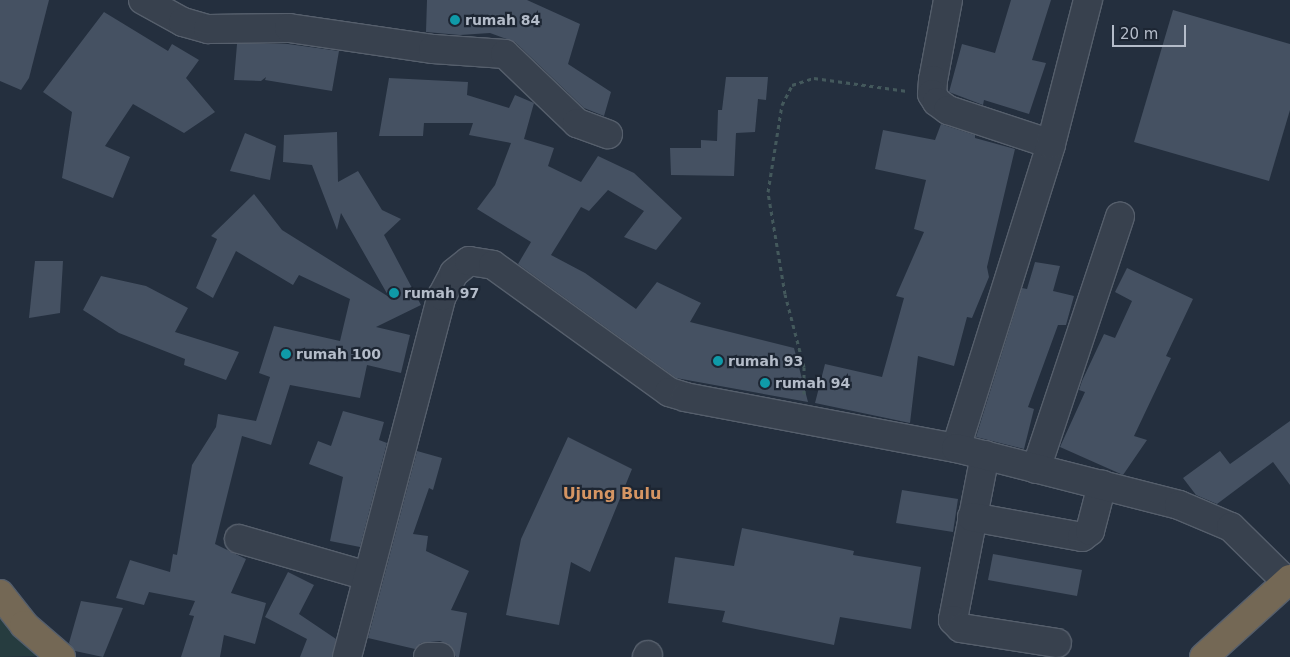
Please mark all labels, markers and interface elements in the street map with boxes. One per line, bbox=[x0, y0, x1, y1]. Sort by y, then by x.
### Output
place label: rumah 84 bbox=[465, 12, 540, 28]
marker: rumah 84 bbox=[449, 14, 461, 26]
scale bar bbox=[1115, 15, 1189, 47]
text: 20 m bbox=[1120, 25, 1158, 43]
place label: rumah 97 bbox=[404, 285, 479, 301]
marker: rumah 97 bbox=[388, 287, 400, 299]
place label: rumah 100 bbox=[296, 346, 381, 362]
marker: rumah 100 bbox=[280, 348, 292, 360]
place label: rumah 93 bbox=[728, 353, 803, 369]
marker: rumah 93 bbox=[712, 355, 724, 367]
place label: rumah 94 bbox=[775, 375, 850, 391]
marker: rumah 94 bbox=[759, 377, 771, 389]
district label: Ujung Bulu bbox=[563, 484, 661, 504]

